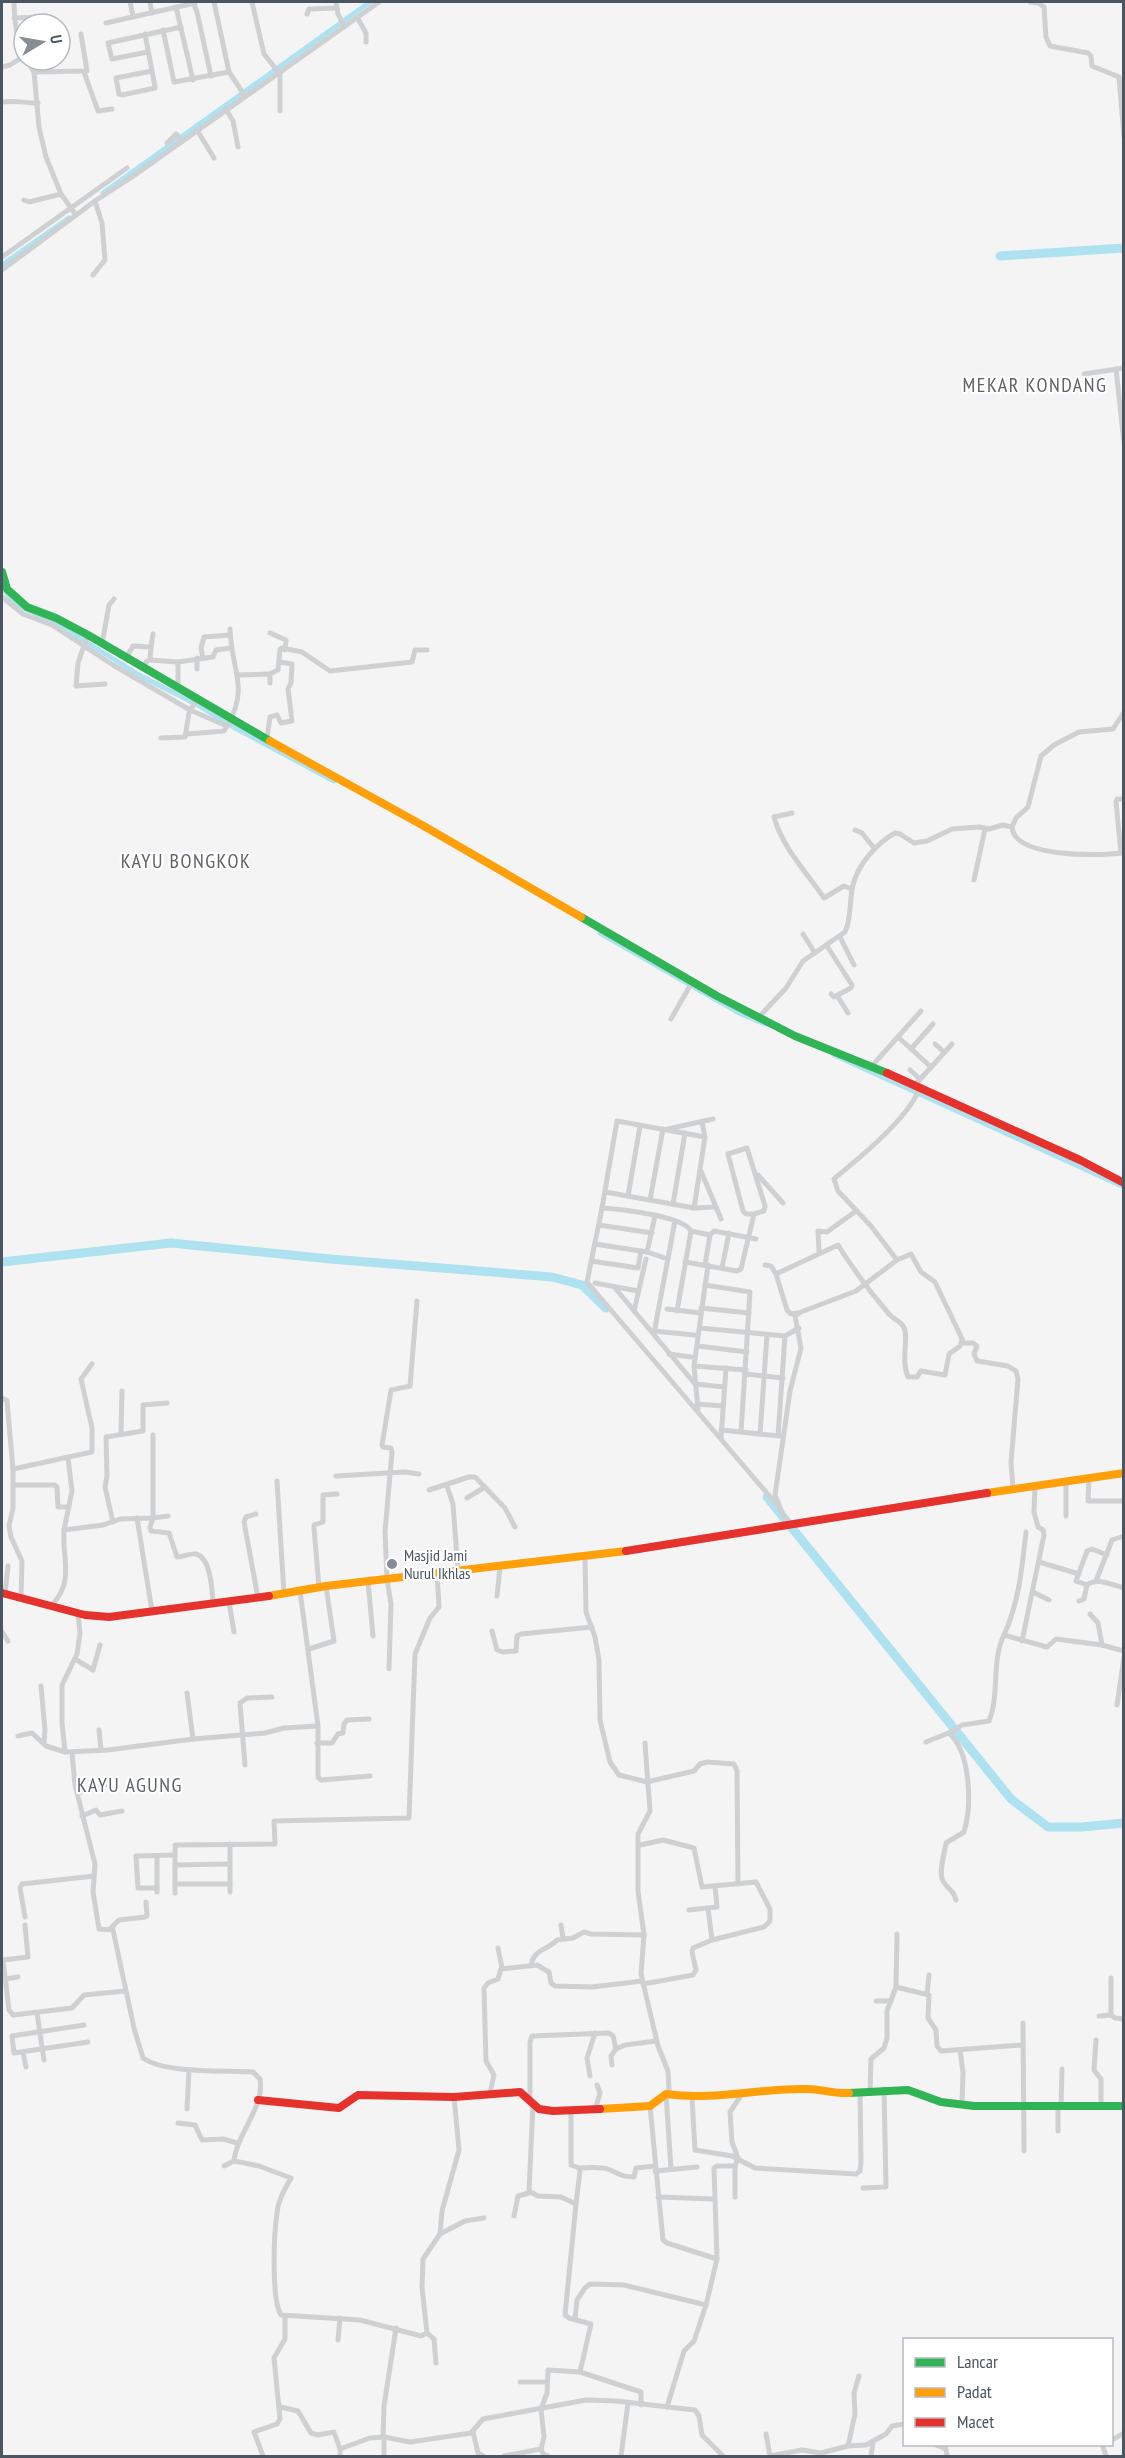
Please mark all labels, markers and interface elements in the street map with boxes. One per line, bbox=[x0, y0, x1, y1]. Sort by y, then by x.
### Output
north arrow bbox=[12, 12, 72, 72]
text: U bbox=[46, 33, 67, 45]
district label: MEKAR KONDANG bbox=[963, 372, 1107, 398]
district label: KAYU BONGKOK bbox=[121, 848, 251, 874]
place label: Masjid Jami Nurul Ikhlas bbox=[404, 1545, 471, 1583]
marker: Masjid Jami Nurul Ikhlas bbox=[385, 1557, 399, 1571]
district label: KAYU AGUNG bbox=[77, 1772, 183, 1798]
legend bbox=[903, 2338, 1113, 2446]
text: Lancar bbox=[957, 2350, 998, 2373]
text: Padat bbox=[957, 2380, 992, 2403]
text: Macet bbox=[957, 2410, 994, 2433]

